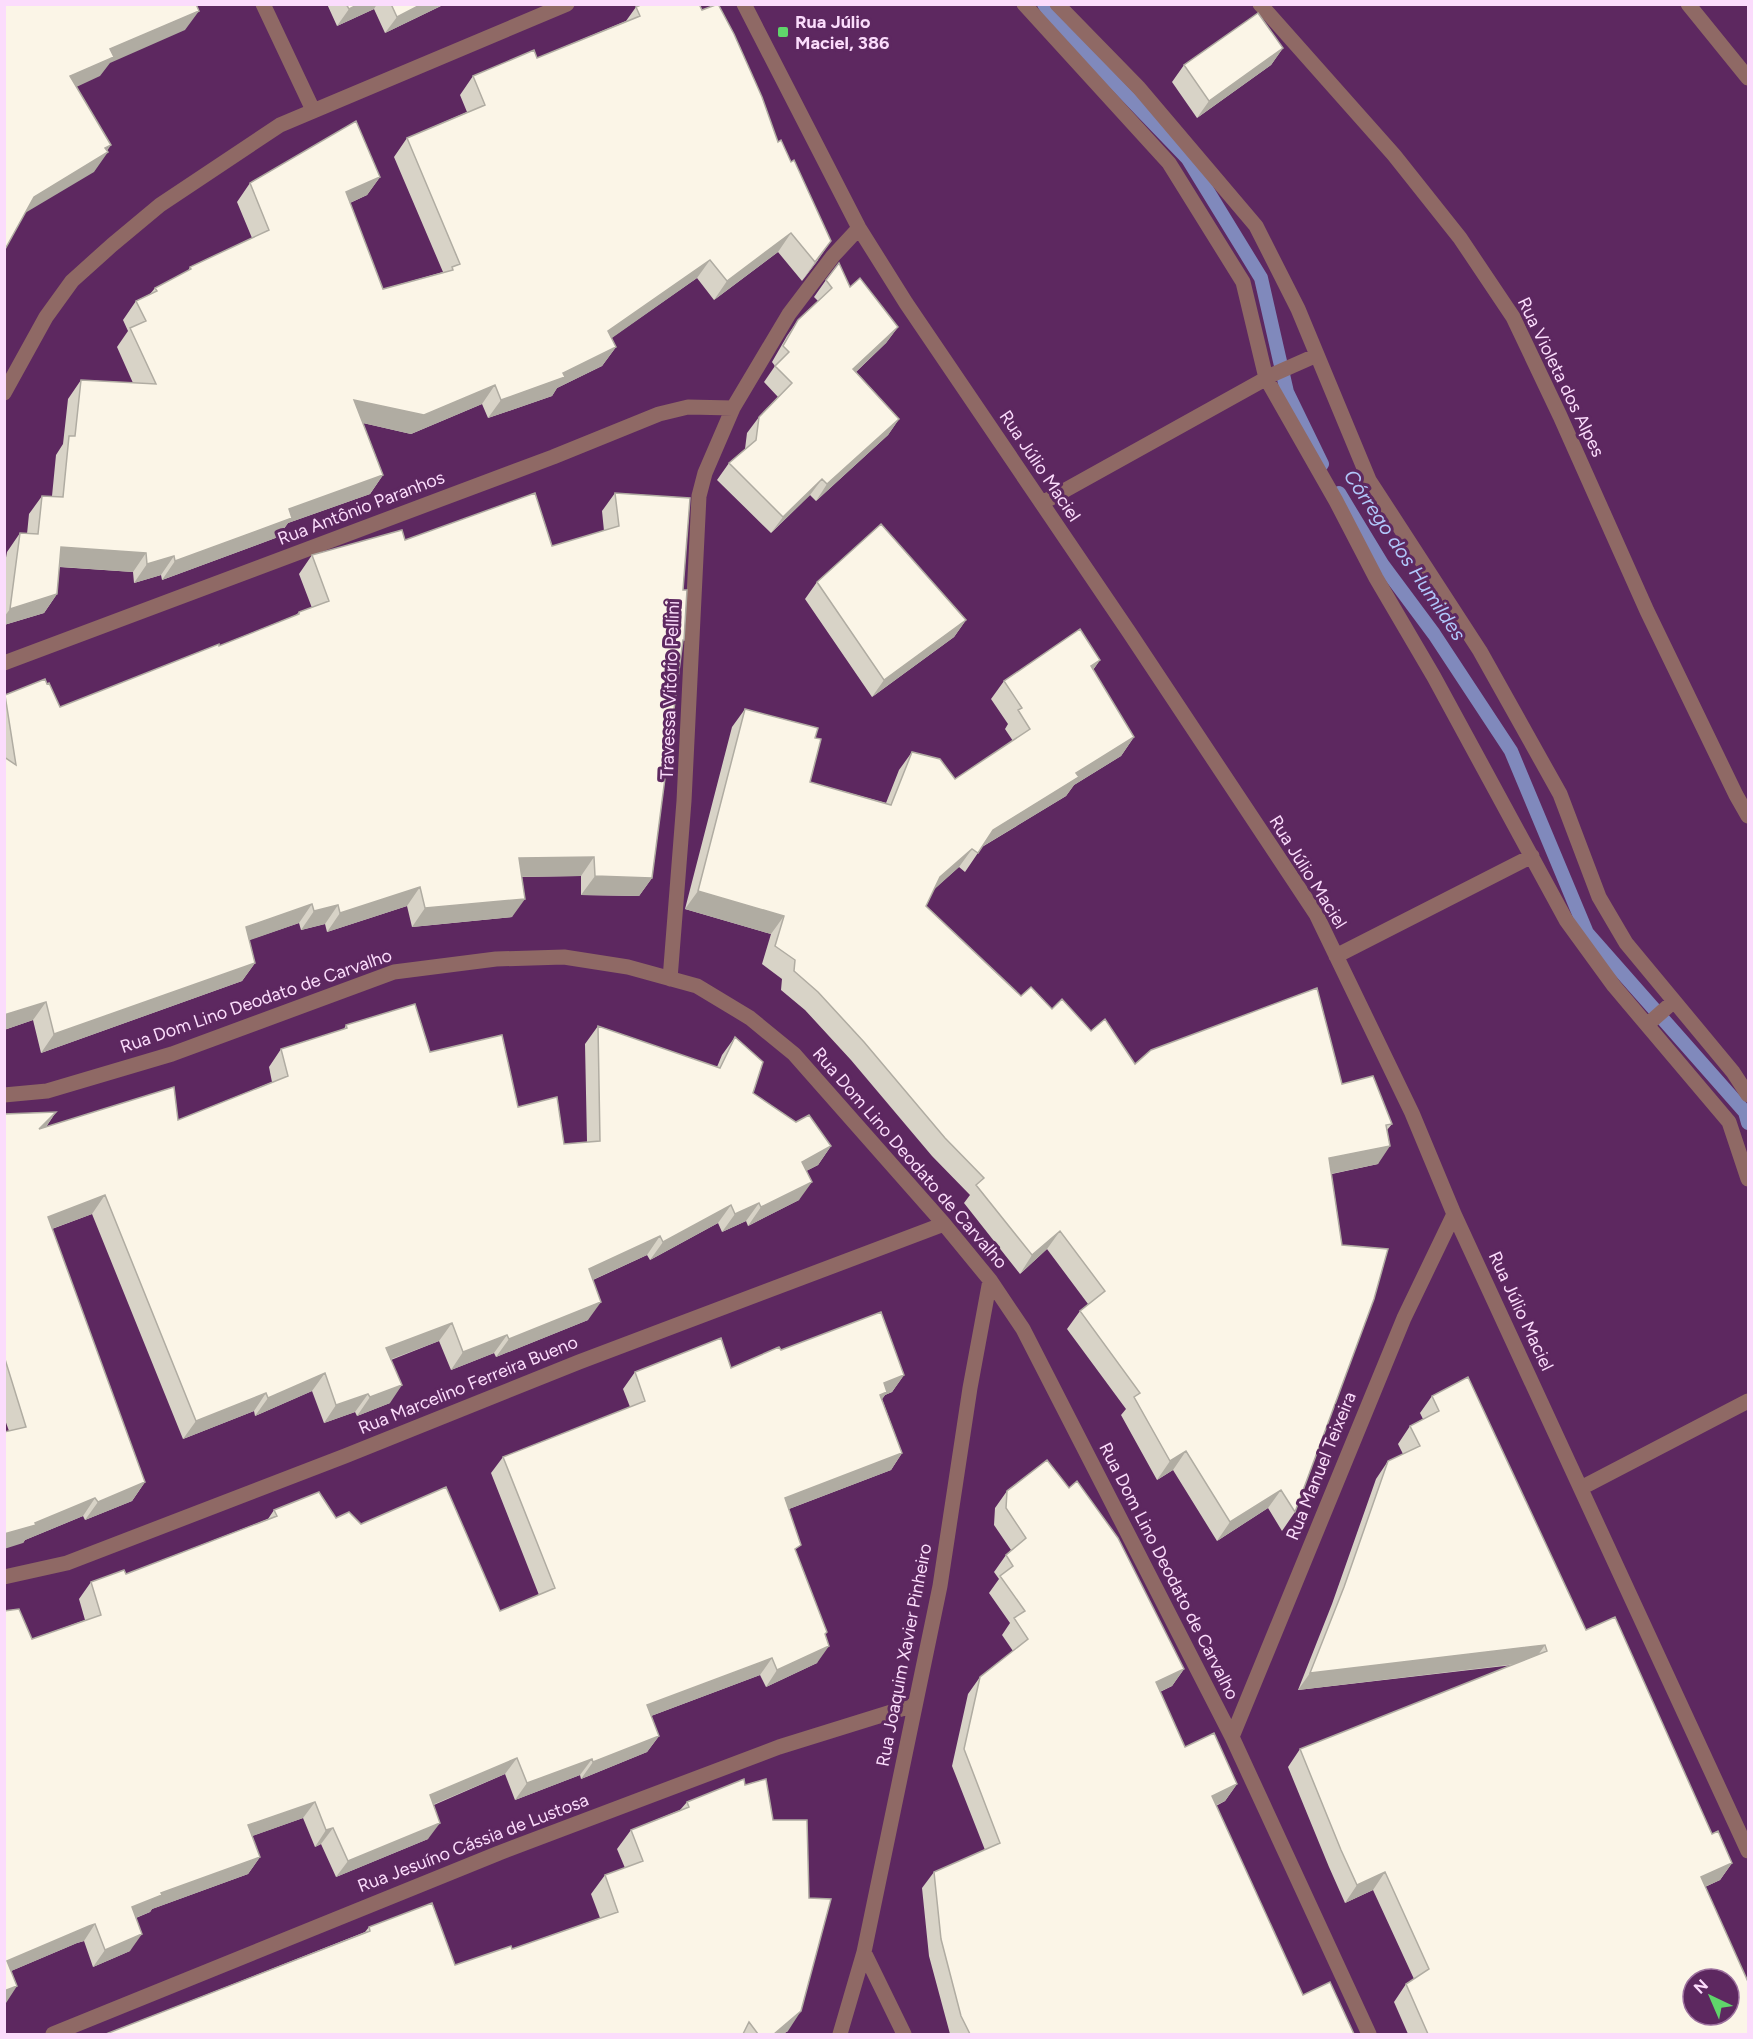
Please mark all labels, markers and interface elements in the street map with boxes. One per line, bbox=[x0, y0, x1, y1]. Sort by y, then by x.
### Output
place label: Rua Júlio Maciel, 386 bbox=[795, 11, 889, 54]
marker: Rua Júlio Maciel, 386 bbox=[776, 25, 790, 39]
street label: Rua Violeta dos Alpes bbox=[1513, 294, 1609, 460]
street label: Rua Júlio Maciel bbox=[995, 406, 1085, 526]
water label: Córrego dos Humildes bbox=[1339, 465, 1471, 645]
street label: Rua Antônio Paranhos bbox=[274, 466, 448, 550]
street label: Travessa Vitório Pellini bbox=[656, 600, 684, 780]
street label: Rua Júlio Maciel bbox=[1264, 811, 1352, 933]
street label: Rua Dom Lino Deodato de Carvalho bbox=[117, 944, 395, 1058]
street label: Rua Dom Lino Deodato de Carvalho bbox=[808, 1043, 1012, 1273]
street label: Rua Júlio Maciel bbox=[1484, 1248, 1558, 1374]
street label: Rua Marcelino Ferreira Bueno bbox=[355, 1331, 581, 1439]
street label: Rua Manuel Teixeira bbox=[1281, 1389, 1361, 1543]
street label: Rua Dom Lino Deodato de Carvalho bbox=[1094, 1439, 1244, 1703]
street label: Rua Joaquim Xavier Pinheiro bbox=[872, 1541, 936, 1769]
street label: Rua Jesuíno Cássia de Lustosa bbox=[354, 1789, 592, 1897]
north arrow bbox=[1681, 1967, 1741, 2027]
text: N bbox=[1690, 1975, 1712, 1998]

